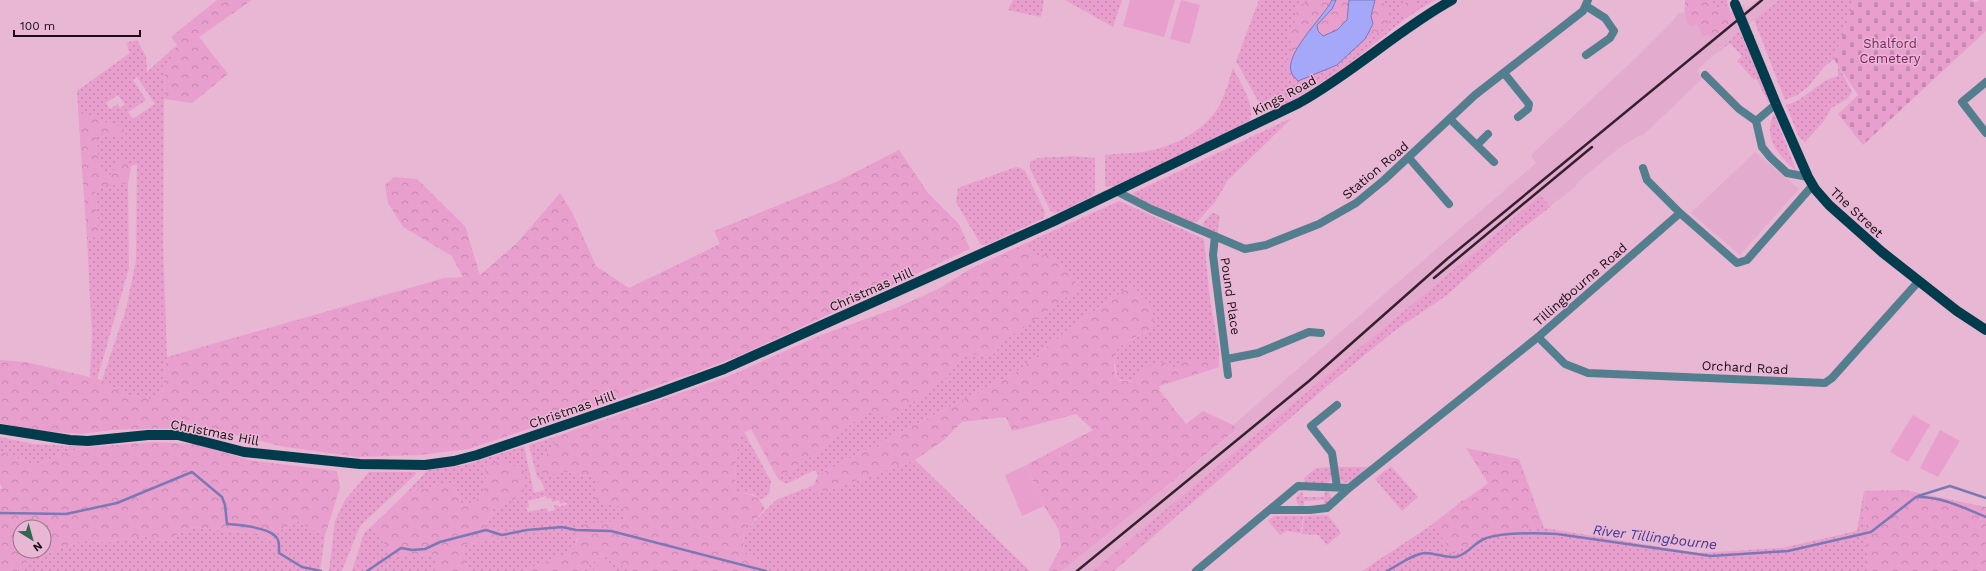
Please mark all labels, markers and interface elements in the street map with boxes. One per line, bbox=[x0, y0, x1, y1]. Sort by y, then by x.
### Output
scale bar bbox=[14, 12, 140, 38]
text: 100 m bbox=[20, 19, 55, 33]
park label: Shalford Cemetery bbox=[1859, 36, 1921, 66]
street label: Kings Road bbox=[1250, 72, 1319, 118]
street label: Station Road bbox=[1339, 138, 1411, 202]
street label: The Street bbox=[1827, 184, 1887, 241]
street label: Tillingbourne Road bbox=[1531, 240, 1630, 329]
street label: Pound Place bbox=[1218, 256, 1243, 336]
street label: Christmas Hill bbox=[827, 264, 915, 315]
street label: Orchard Road bbox=[1701, 358, 1789, 377]
street label: Christmas Hill bbox=[527, 388, 617, 431]
street label: Christmas Hill bbox=[169, 417, 261, 448]
north arrow bbox=[12, 519, 52, 559]
water label: River Tillingbourne bbox=[1592, 521, 1718, 553]
text: N bbox=[31, 539, 45, 554]

